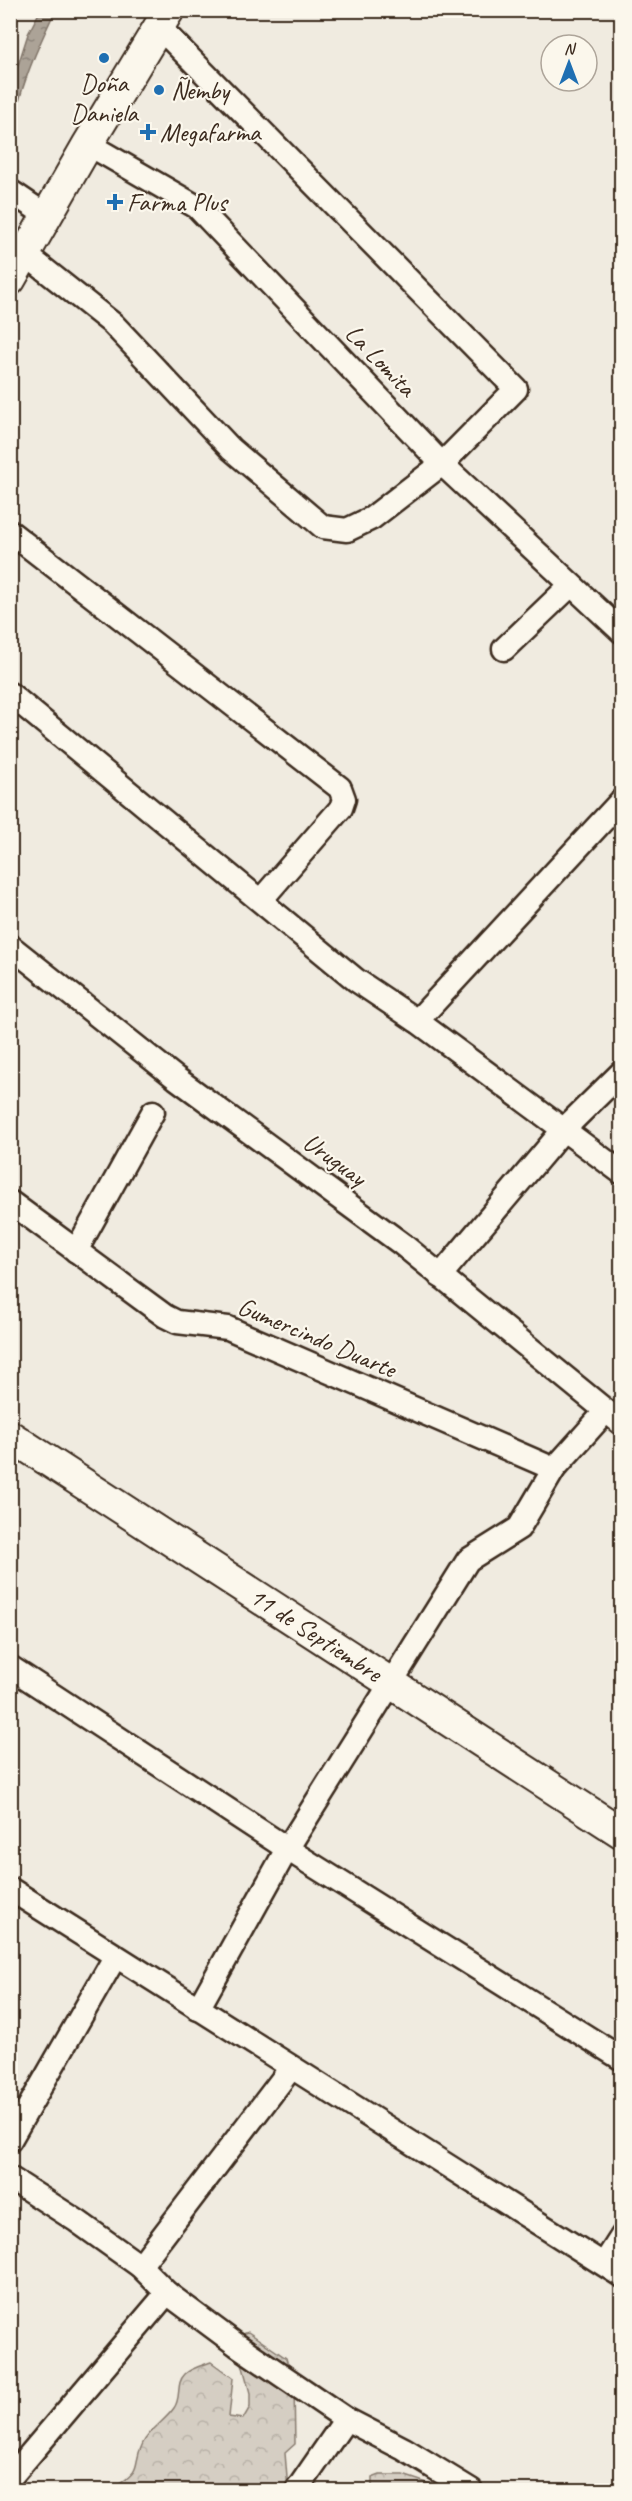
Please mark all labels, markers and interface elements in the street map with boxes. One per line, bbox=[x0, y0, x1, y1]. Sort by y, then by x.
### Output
north arrow bbox=[539, 33, 599, 93]
text: N bbox=[564, 39, 577, 59]
marker: Doña Daniela bbox=[97, 51, 111, 65]
place label: Doña Daniela bbox=[70, 67, 139, 130]
place label: Ñemby bbox=[171, 74, 231, 107]
marker: Ñemby bbox=[152, 83, 166, 97]
place label: Megafarma bbox=[160, 116, 262, 149]
marker: Megafarma bbox=[141, 125, 155, 139]
place label: Farma Plus bbox=[127, 186, 229, 219]
marker: Farma Plus bbox=[108, 195, 122, 209]
street label: La Lomita bbox=[338, 317, 424, 405]
street label: Uruguay bbox=[297, 1125, 375, 1195]
street label: Gumercindo Duarte bbox=[233, 1289, 403, 1387]
street label: 11 de Septiembre bbox=[243, 1579, 389, 1690]

